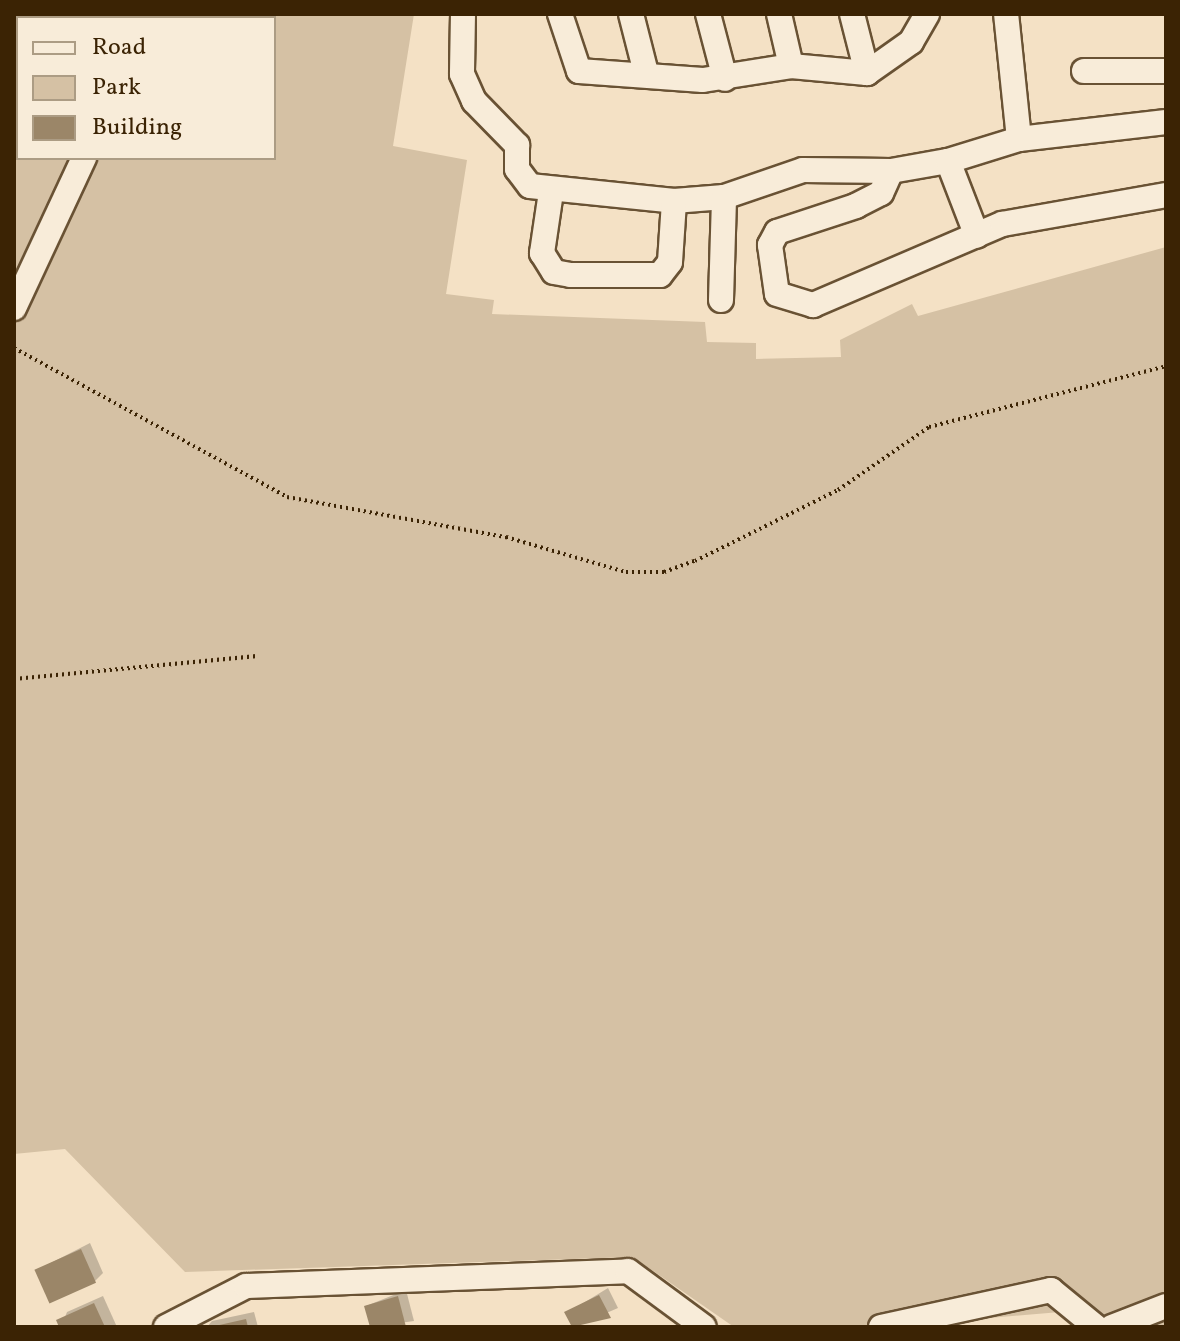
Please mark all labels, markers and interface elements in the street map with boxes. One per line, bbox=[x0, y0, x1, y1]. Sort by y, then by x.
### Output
legend bbox=[16, 16, 276, 160]
text: Road bbox=[92, 31, 146, 65]
text: Park bbox=[92, 71, 141, 105]
text: Building bbox=[92, 111, 182, 145]

